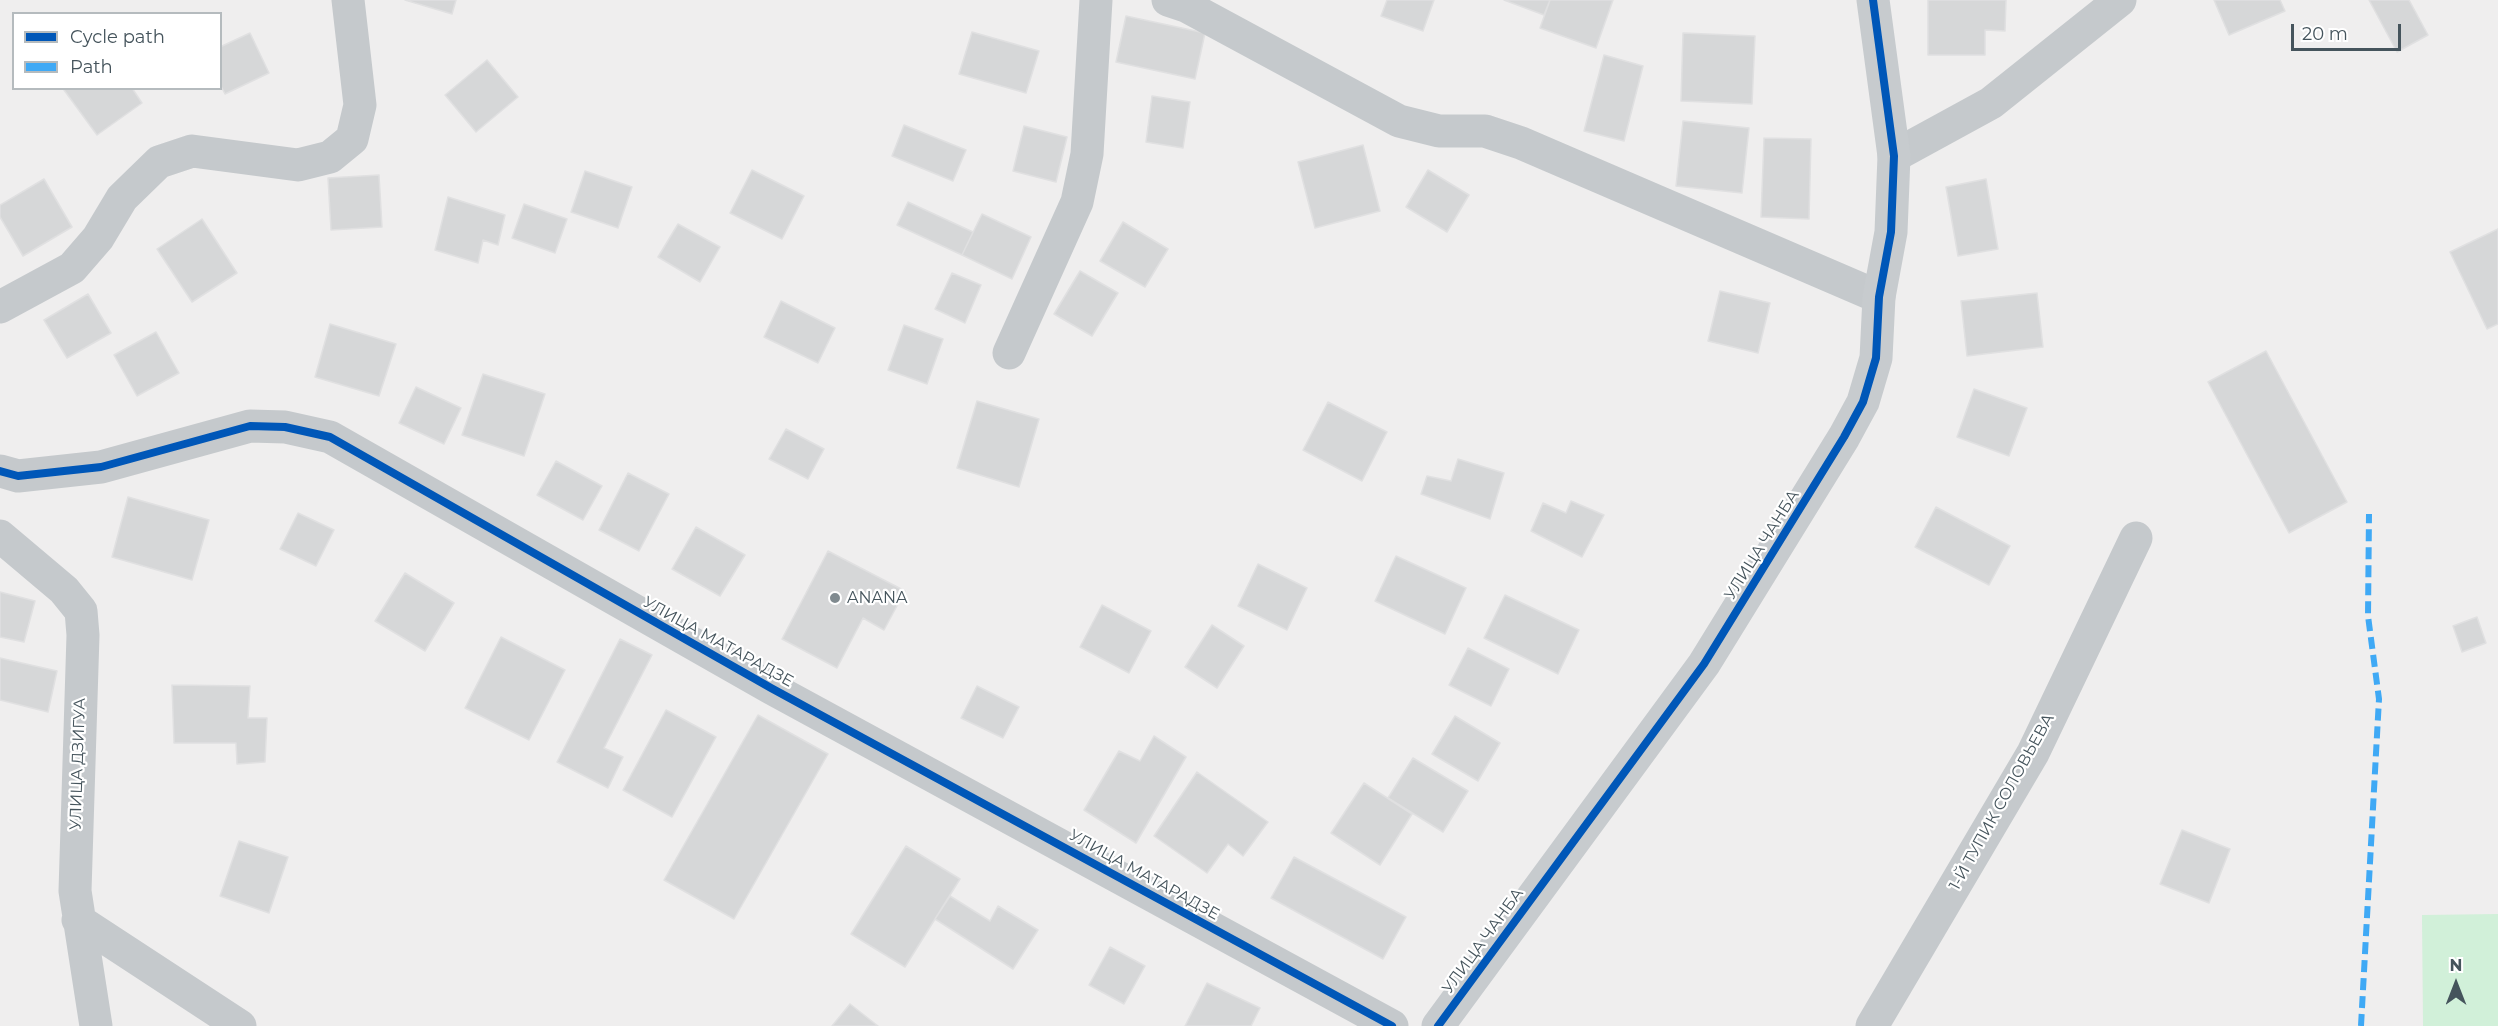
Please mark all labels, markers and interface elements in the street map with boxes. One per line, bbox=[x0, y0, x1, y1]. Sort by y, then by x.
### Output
legend bbox=[12, 12, 222, 90]
scale bar bbox=[2294, 12, 2404, 50]
text: 20 m bbox=[2302, 23, 2348, 45]
text: Cycle path bbox=[70, 26, 165, 48]
text: Path bbox=[70, 56, 113, 78]
street label: УЛИЦА ЧАНБА bbox=[1721, 487, 1803, 603]
place label: ANANA bbox=[847, 588, 907, 608]
marker: ANANA bbox=[828, 591, 842, 605]
street label: УЛИЦА МАТАРАДЗЕ bbox=[640, 593, 796, 691]
street label: УЛИЦА ДЗИГУА bbox=[66, 698, 90, 830]
street label: 1-Й ТУПИК СОЛОВЬЕВА bbox=[1945, 710, 2059, 894]
street label: УЛИЦА МАТАРАДЗЕ bbox=[1066, 826, 1222, 924]
street label: УЛИЦА ЧАНБА bbox=[1438, 885, 1528, 997]
north arrow bbox=[2426, 954, 2486, 1014]
text: N bbox=[2450, 956, 2462, 975]

